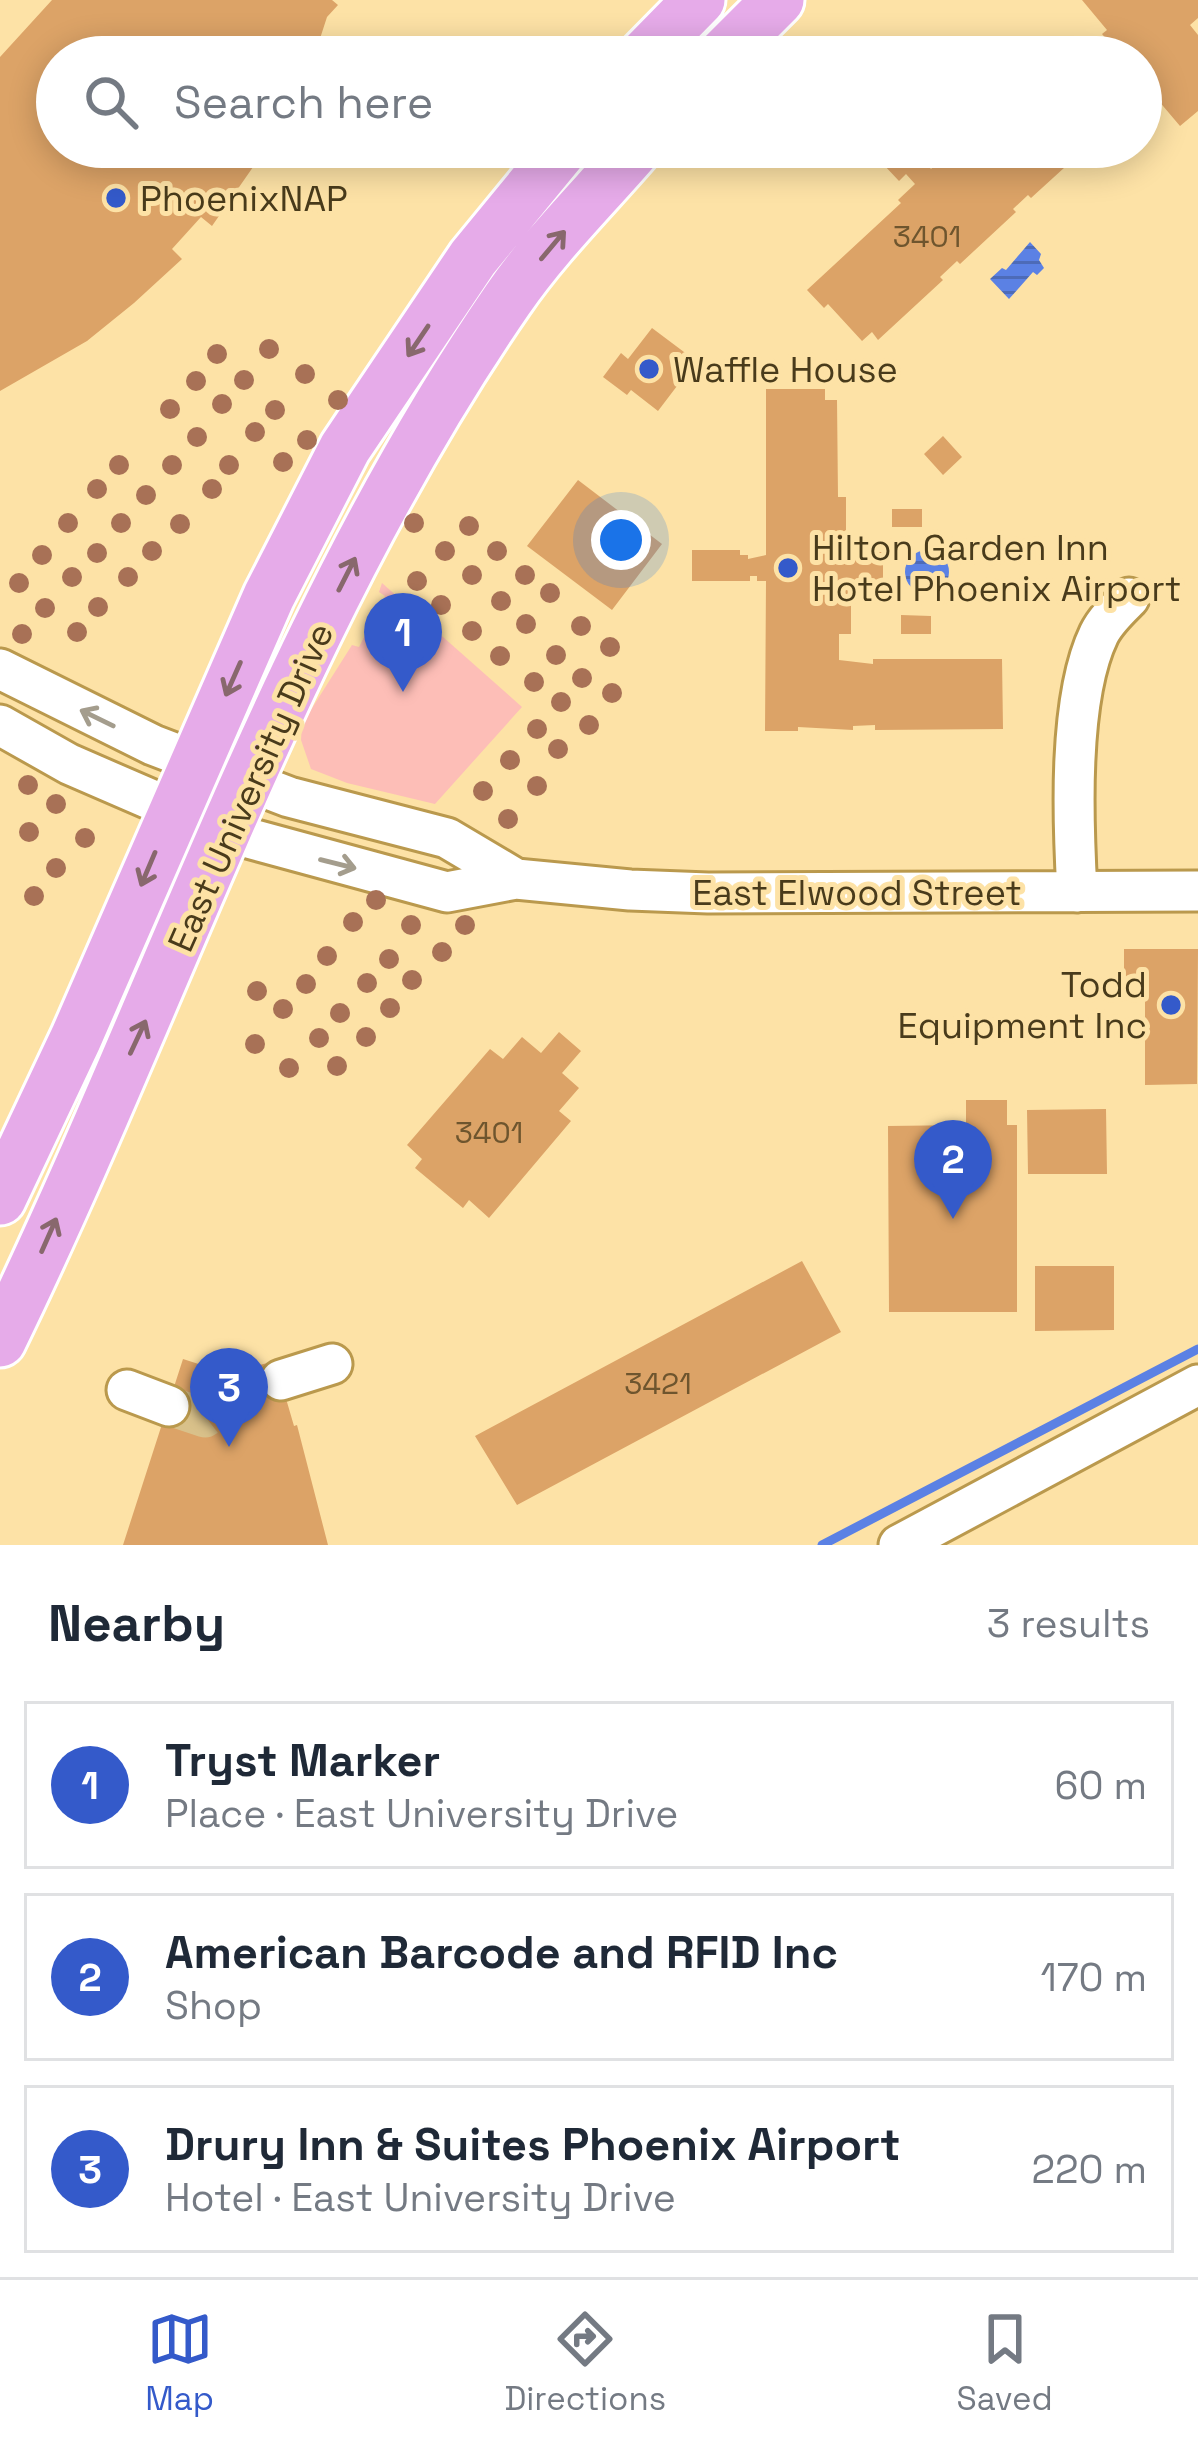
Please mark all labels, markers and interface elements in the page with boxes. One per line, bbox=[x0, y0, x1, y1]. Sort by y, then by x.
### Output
search box bbox=[36, 36, 1162, 168]
icon: search bbox=[78, 69, 144, 135]
text: Search here bbox=[174, 74, 433, 131]
place label: PhoenixNAP bbox=[140, 176, 348, 222]
marker: PhoenixNAP bbox=[103, 185, 129, 211]
house number: 3401 bbox=[893, 217, 961, 256]
one-way arrow bbox=[539, 230, 567, 261]
one-way arrow bbox=[406, 323, 431, 357]
place label: Waffle House bbox=[673, 347, 898, 393]
marker: Waffle House bbox=[636, 356, 662, 382]
your location bbox=[591, 510, 651, 570]
place label: Hilton Garden Inn Hotel Phoenix Airport bbox=[812, 525, 1181, 612]
marker: Hilton Garden Inn Hotel Phoenix Airport bbox=[775, 555, 801, 581]
one-way arrow bbox=[336, 557, 359, 593]
pin: 1 bbox=[364, 593, 442, 692]
street label: East University Drive bbox=[158, 616, 344, 959]
one-way arrow bbox=[220, 661, 242, 697]
one-way arrow bbox=[80, 706, 116, 728]
one-way arrow bbox=[136, 850, 158, 886]
one-way arrow bbox=[318, 854, 356, 876]
street label: East Elwood Street bbox=[692, 870, 1022, 916]
place label: Todd Equipment Inc bbox=[897, 962, 1147, 1049]
marker: Todd Equipment Inc bbox=[1158, 992, 1184, 1018]
one-way arrow bbox=[128, 1020, 150, 1056]
house number: 3401 bbox=[455, 1113, 523, 1152]
pin: 2 bbox=[914, 1120, 992, 1219]
one-way arrow bbox=[40, 1218, 62, 1254]
pin: 3 bbox=[190, 1348, 268, 1447]
house number: 3421 bbox=[624, 1364, 692, 1403]
text: Nearby bbox=[48, 1591, 225, 1656]
text: 3 results bbox=[987, 1599, 1150, 1648]
text: Tryst Marker bbox=[165, 1732, 440, 1789]
text: 1 bbox=[81, 1761, 99, 1810]
text: 60 m bbox=[1055, 1761, 1147, 1810]
text: Place · East University Drive bbox=[165, 1789, 678, 1838]
text: American Barcode and RFID Inc bbox=[165, 1924, 838, 1981]
text: 2 bbox=[78, 1953, 102, 2002]
text: 170 m bbox=[1040, 1953, 1147, 2002]
text: Shop bbox=[165, 1981, 262, 2030]
text: Drury Inn & Suites Phoenix Airport bbox=[165, 2116, 900, 2173]
text: 3 bbox=[78, 2145, 102, 2194]
text: 220 m bbox=[1031, 2145, 1147, 2194]
text: Hotel · East University Drive bbox=[165, 2173, 676, 2222]
tab: Map bbox=[145, 2306, 214, 2420]
tab: Directions bbox=[504, 2306, 666, 2420]
tab: Saved bbox=[957, 2306, 1053, 2420]

